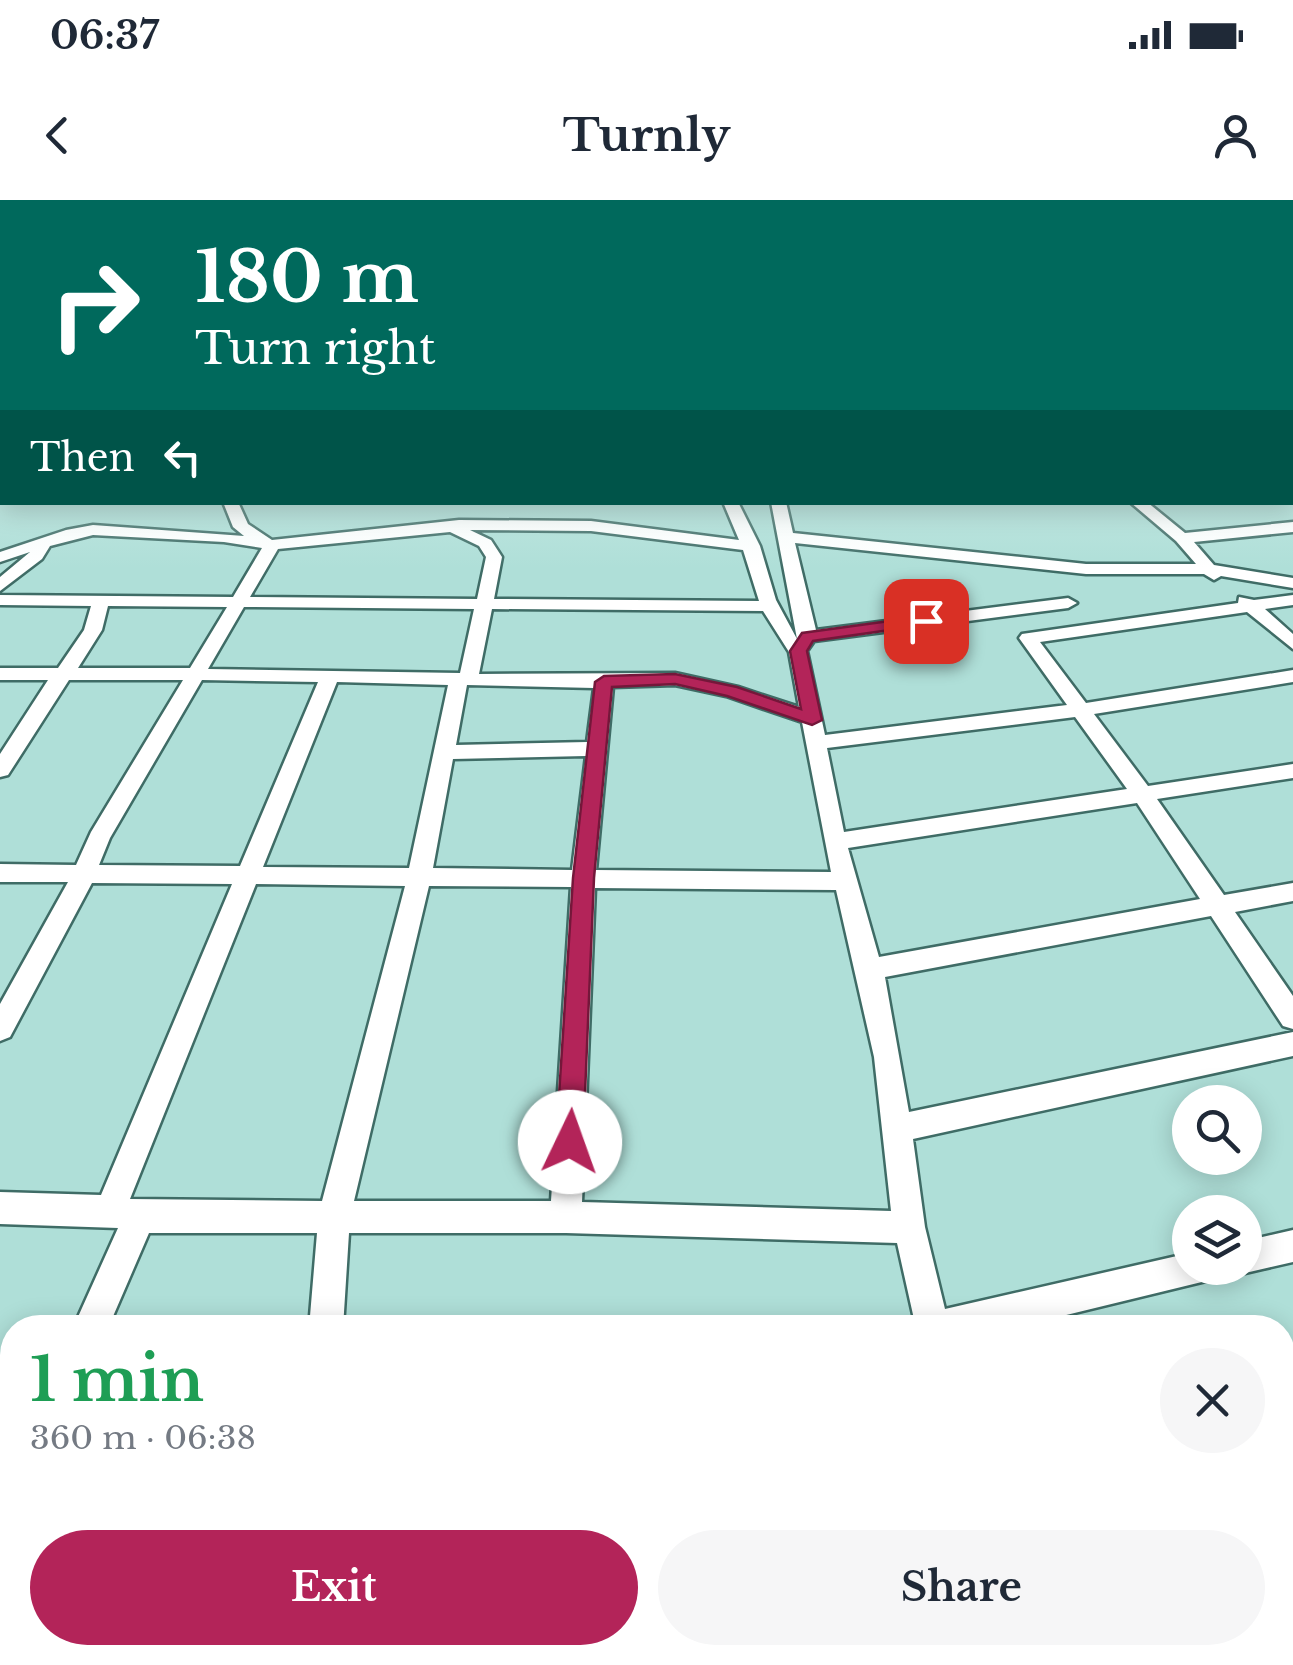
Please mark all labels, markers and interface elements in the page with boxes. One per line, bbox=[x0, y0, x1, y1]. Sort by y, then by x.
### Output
text: 06:37 bbox=[50, 12, 159, 59]
text: Turnly bbox=[563, 107, 730, 163]
icon: back bbox=[30, 108, 85, 163]
icon: person bbox=[1208, 108, 1263, 163]
text: 180 m bbox=[195, 234, 419, 321]
icon: right bbox=[30, 240, 160, 370]
text: Turn right bbox=[195, 320, 436, 376]
icon: left bbox=[155, 430, 210, 485]
text: Then bbox=[30, 434, 135, 481]
pin bbox=[884, 579, 969, 664]
icon: arrive bbox=[899, 594, 954, 649]
map controls bbox=[1172, 1085, 1262, 1285]
button: search bbox=[1172, 1085, 1262, 1175]
position arrow bbox=[518, 1090, 622, 1194]
button: layers bbox=[1172, 1195, 1262, 1285]
text: 1 min bbox=[30, 1343, 204, 1417]
button: close bbox=[1160, 1348, 1265, 1453]
text: 360 m · 06:38 bbox=[30, 1418, 256, 1458]
button: Exit bbox=[30, 1530, 638, 1645]
button: Share bbox=[658, 1530, 1265, 1645]

